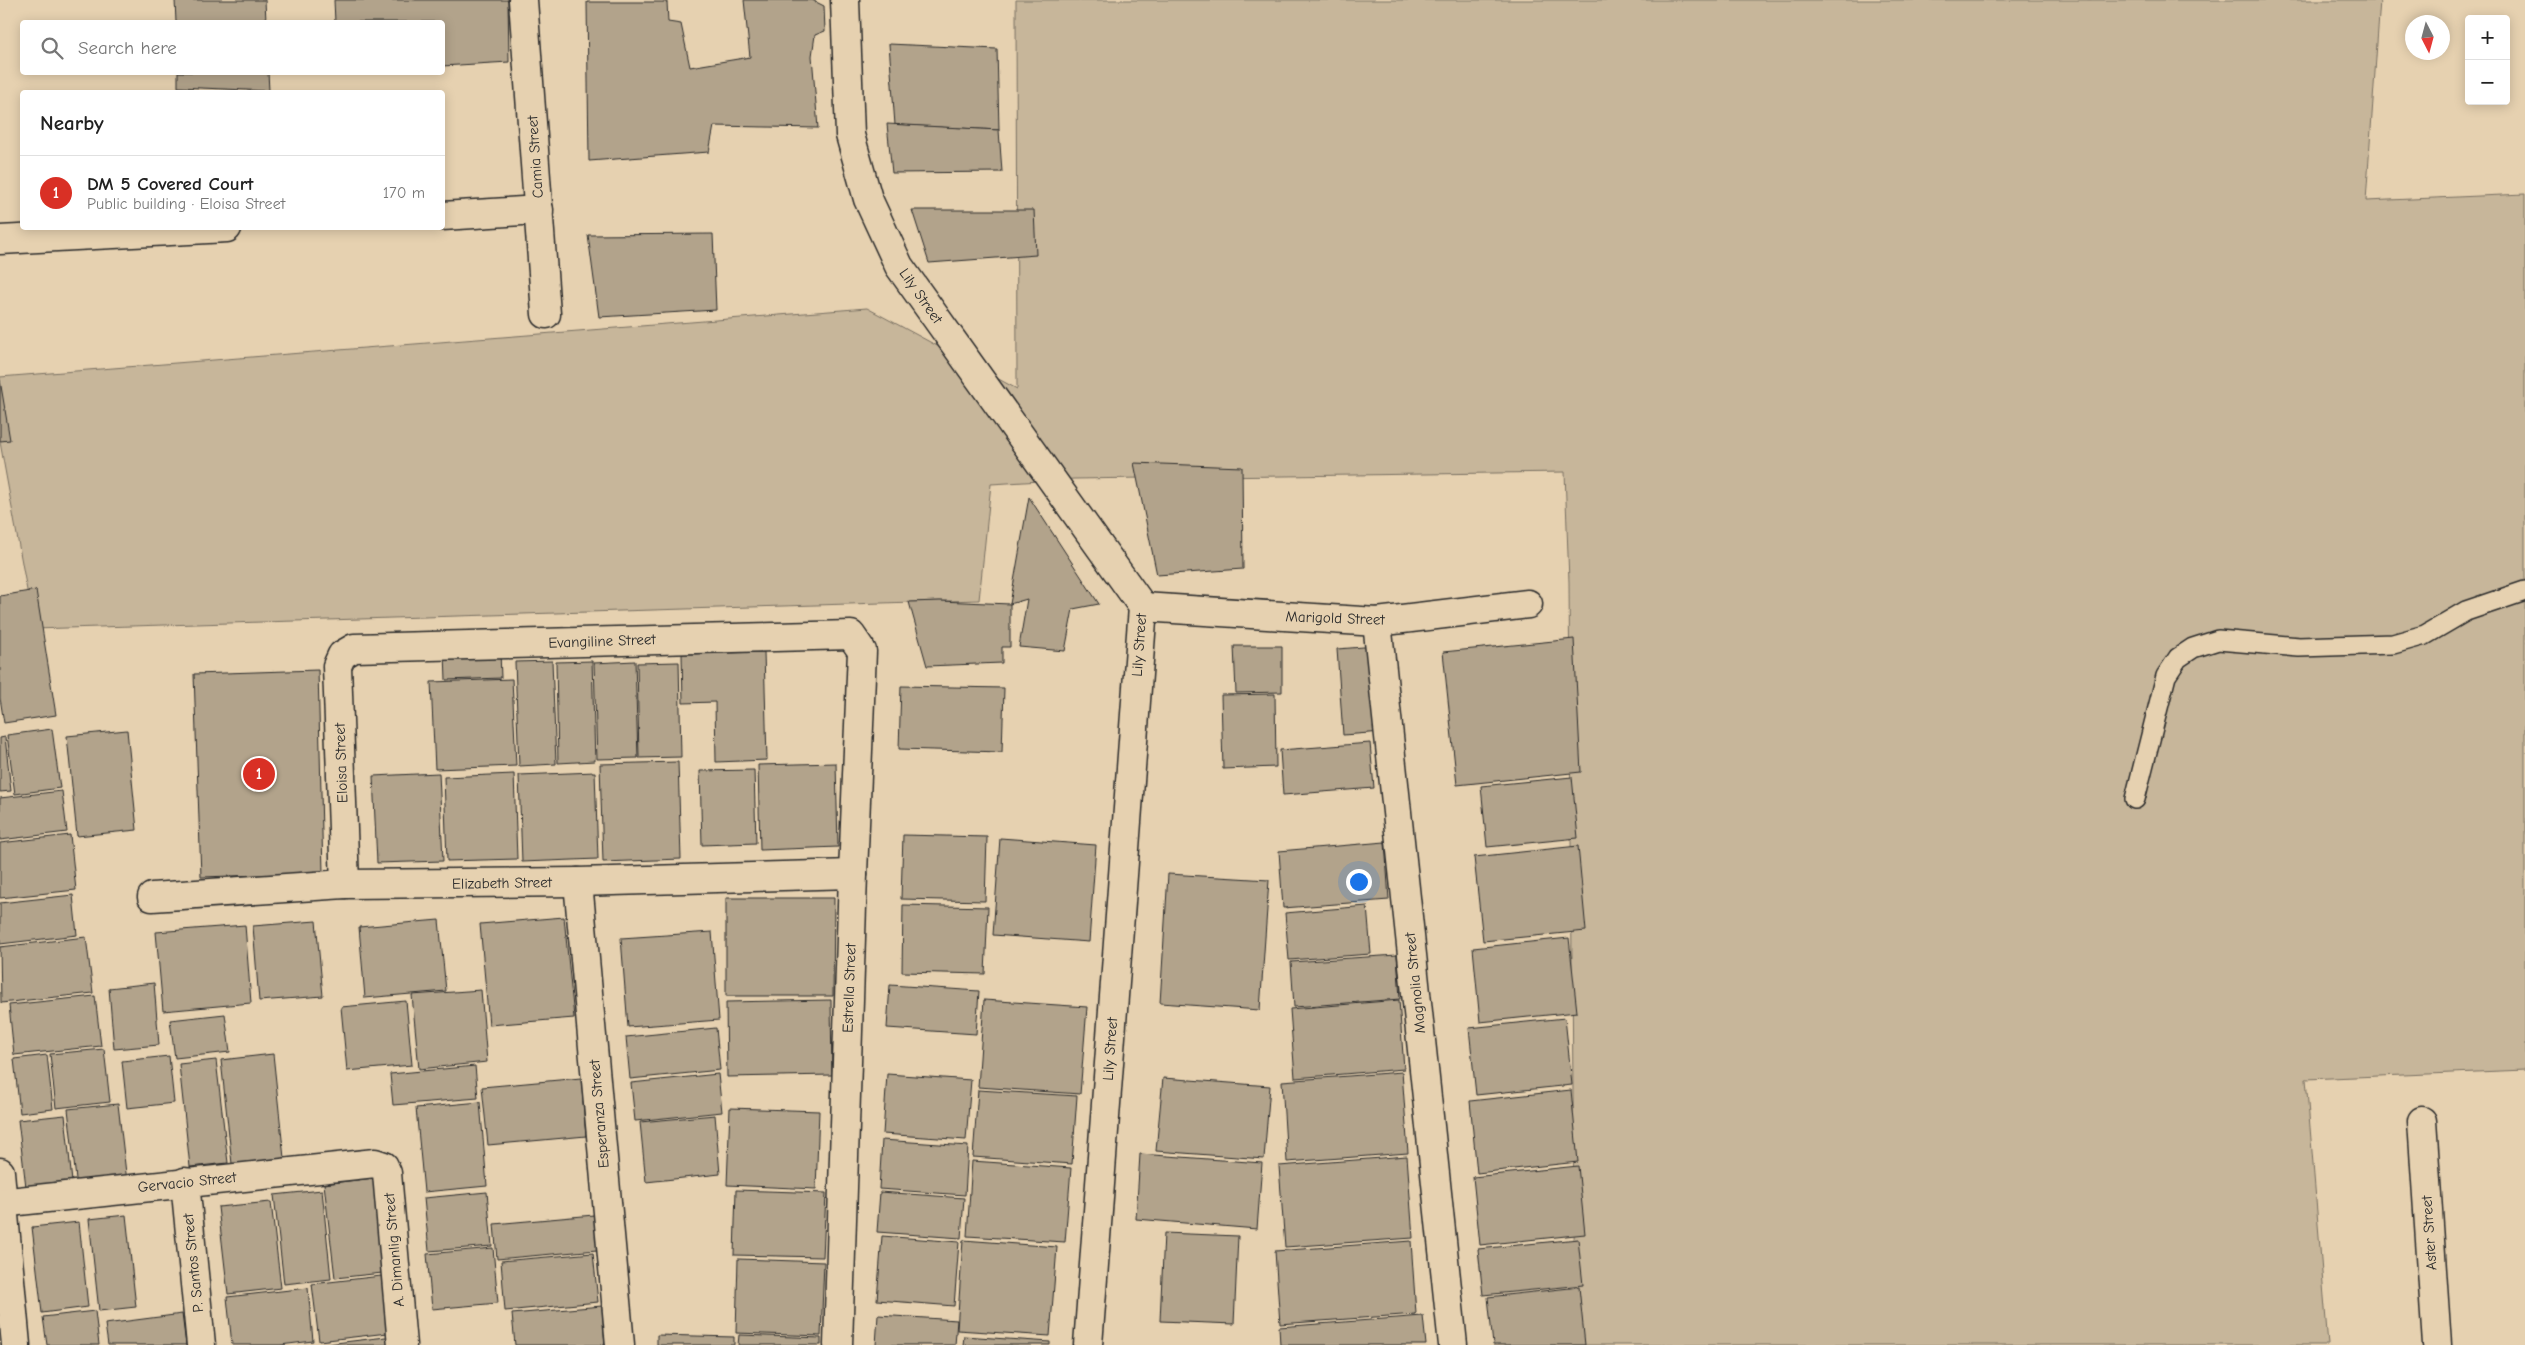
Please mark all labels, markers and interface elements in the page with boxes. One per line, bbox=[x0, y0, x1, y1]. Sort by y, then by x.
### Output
north arrow bbox=[2405, 15, 2450, 60]
map controls bbox=[2465, 15, 2510, 105]
button: + bbox=[2465, 15, 2510, 60]
search box bbox=[20, 20, 445, 75]
icon: search bbox=[38, 34, 66, 62]
text: Search here bbox=[78, 37, 177, 59]
button: − bbox=[2465, 60, 2510, 105]
text: Nearby bbox=[40, 111, 104, 135]
street label: Camia Street bbox=[523, 114, 547, 199]
text: DM 5 Covered Court bbox=[87, 173, 254, 195]
text: 1 bbox=[53, 184, 59, 202]
text: 170 m bbox=[383, 184, 425, 202]
text: Public building · Eloisa Street bbox=[87, 195, 285, 213]
street label: Lily Street bbox=[895, 265, 947, 328]
street label: Marigold Street bbox=[1285, 607, 1386, 629]
street label: Lily Street bbox=[1128, 612, 1150, 677]
street label: Evangiline Street bbox=[548, 630, 657, 652]
street label: Eloisa Street bbox=[331, 722, 351, 803]
pin: 1 bbox=[243, 755, 275, 793]
your location bbox=[1346, 869, 1372, 895]
street label: Elizabeth Street bbox=[452, 873, 553, 893]
street label: Magnolia Street bbox=[1401, 931, 1429, 1034]
street label: Estrella Street bbox=[838, 942, 860, 1033]
street label: Lily Street bbox=[1099, 1016, 1121, 1081]
street label: Esperanza Street bbox=[585, 1058, 613, 1169]
street label: Gervacio Street bbox=[137, 1168, 238, 1196]
street label: A. Dimanlig Street bbox=[380, 1191, 408, 1308]
street label: Aster Street bbox=[2417, 1194, 2441, 1271]
street label: P. Santos Street bbox=[179, 1212, 207, 1313]

